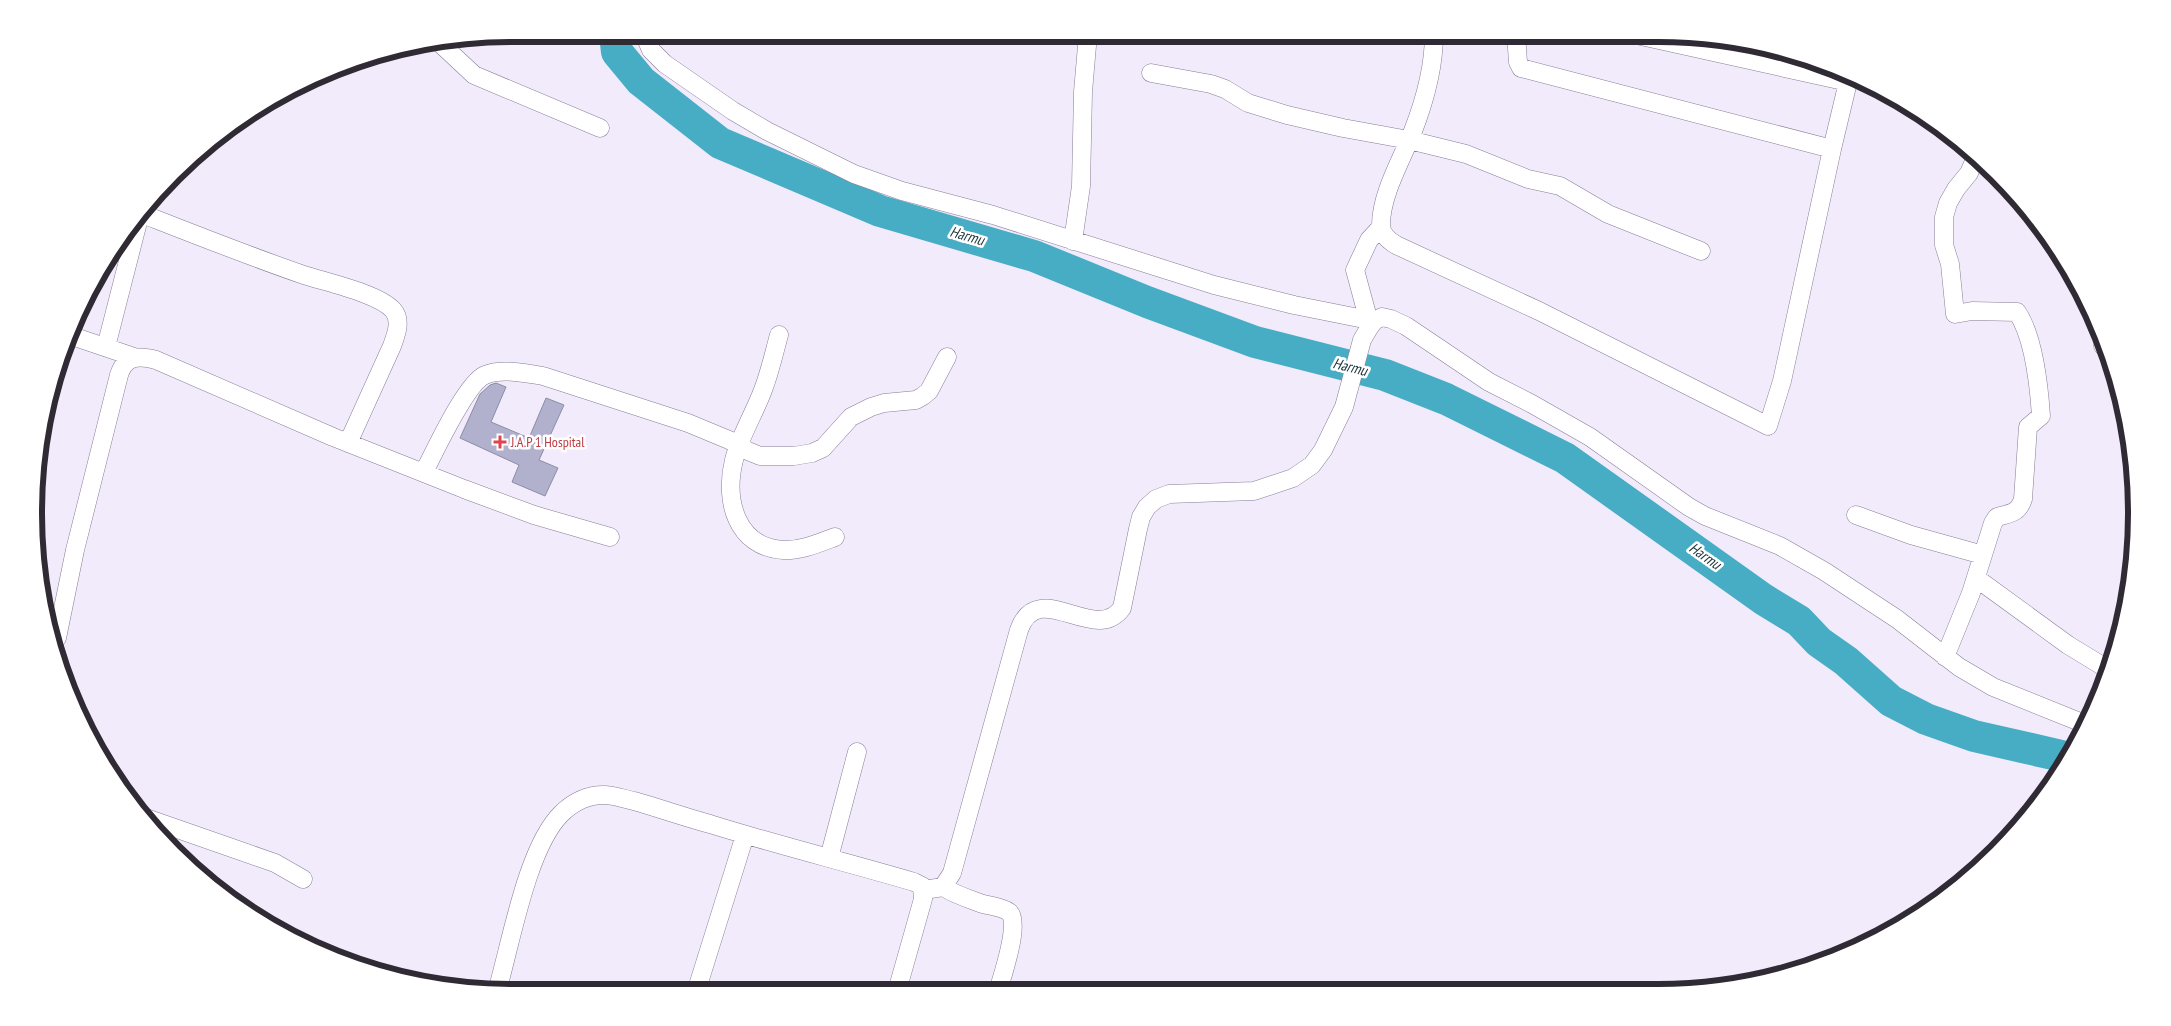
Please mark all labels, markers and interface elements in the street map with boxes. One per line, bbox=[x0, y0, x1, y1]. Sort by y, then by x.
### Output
water label: Harmu bbox=[948, 222, 988, 250]
water label: Harmu bbox=[1331, 353, 1371, 380]
place label: J.A.P 1 Hospital bbox=[510, 433, 585, 451]
marker: J.A.P 1 Hospital bbox=[493, 435, 507, 449]
water label: Harmu bbox=[1686, 538, 1726, 574]

